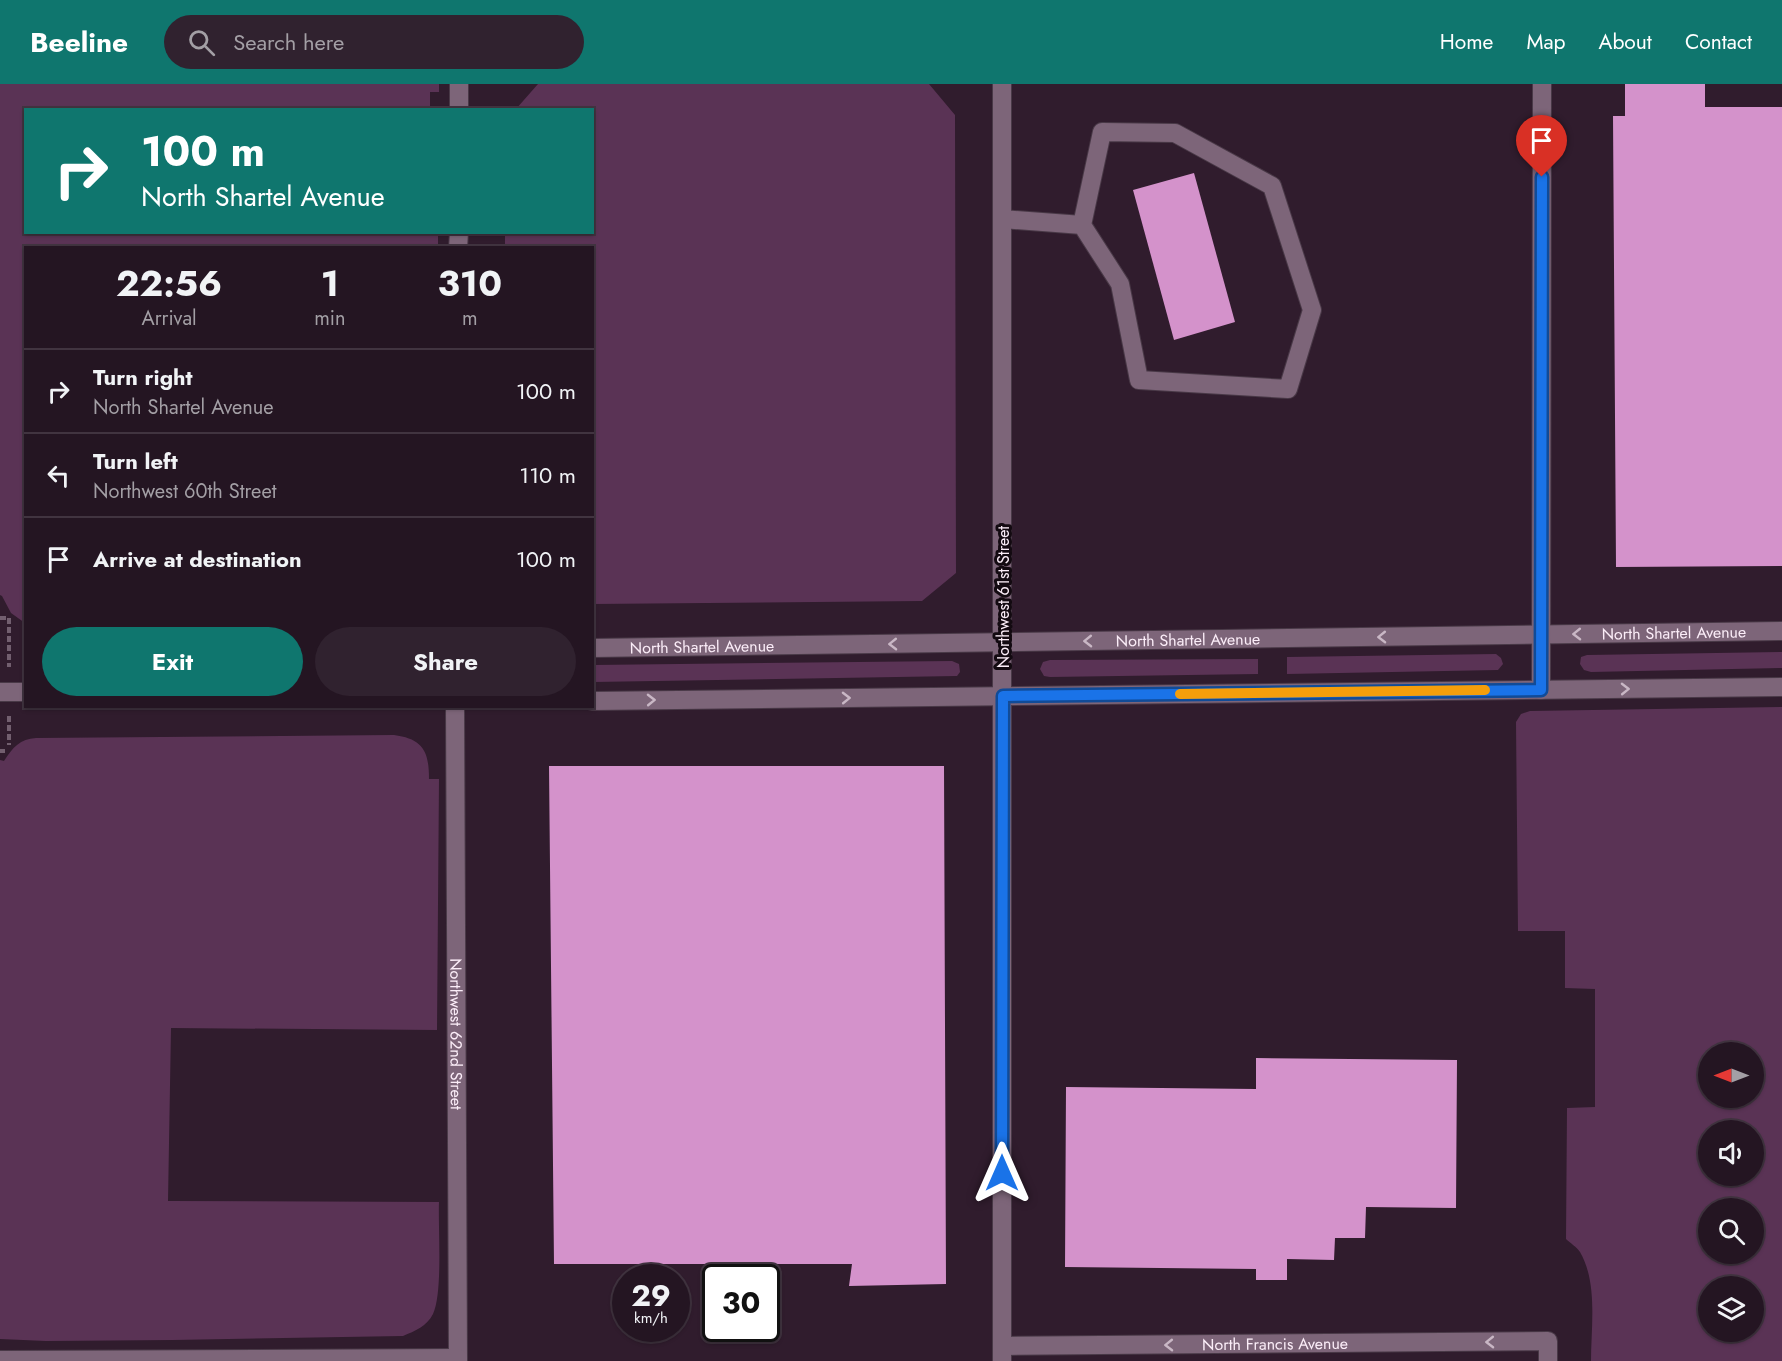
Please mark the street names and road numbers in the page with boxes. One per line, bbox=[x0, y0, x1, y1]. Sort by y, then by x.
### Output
street label: Northwest 61st Street bbox=[992, 526, 1015, 668]
street label: North Shartel Avenue bbox=[1601, 621, 1746, 646]
street label: North Shartel Avenue bbox=[1115, 627, 1260, 653]
street label: North Shartel Avenue bbox=[630, 634, 774, 659]
street label: Northwest 62nd Street bbox=[444, 958, 468, 1110]
street label: North Francis Avenue bbox=[1202, 1332, 1348, 1356]

